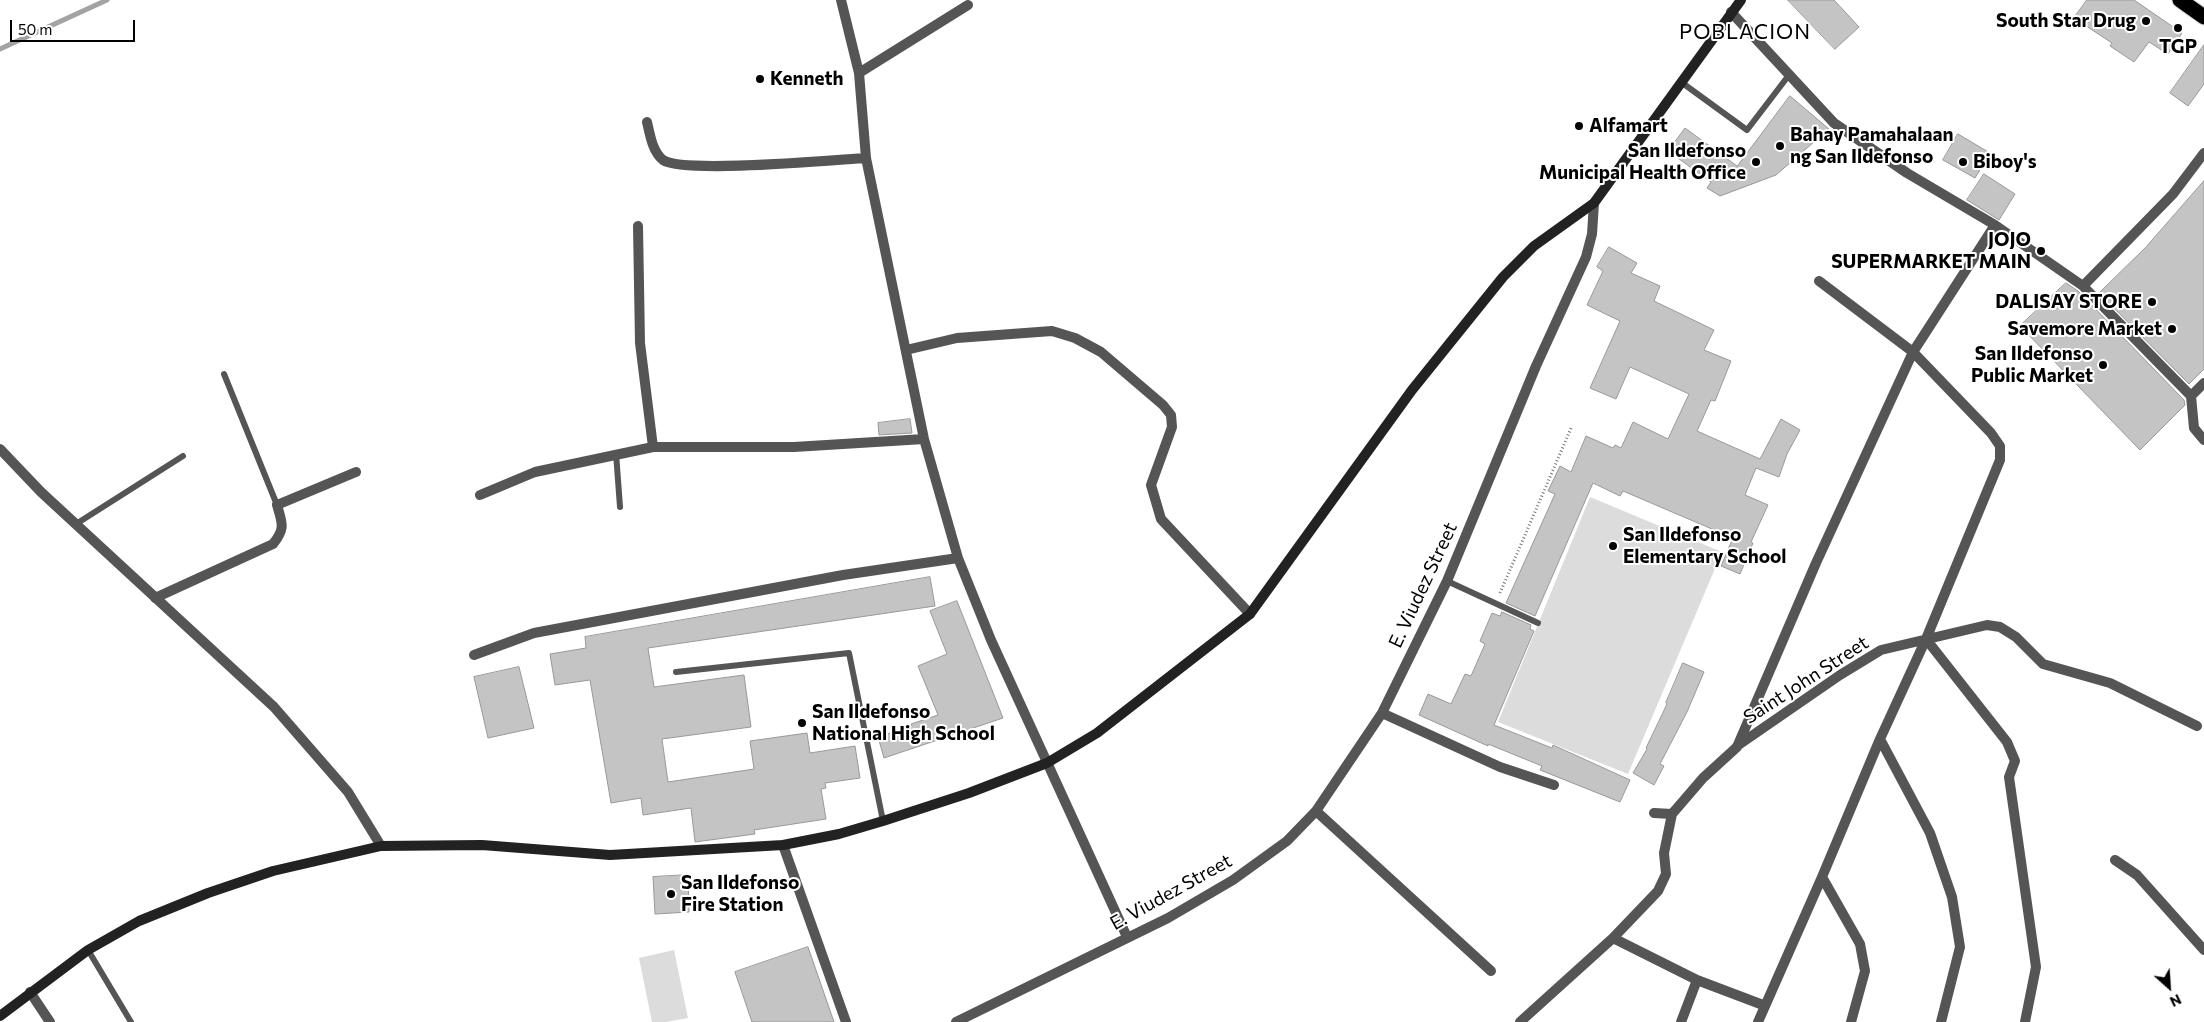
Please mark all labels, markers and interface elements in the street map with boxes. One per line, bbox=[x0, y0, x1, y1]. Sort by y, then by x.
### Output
scale bar bbox=[12, 10, 138, 42]
place label: South Star Drug bbox=[1996, 10, 2136, 32]
marker: South Star Drug bbox=[2140, 15, 2152, 27]
district label: POBLACION bbox=[1678, 19, 1812, 45]
text: 50 m bbox=[18, 20, 52, 38]
marker: TGP bbox=[2172, 22, 2184, 34]
place label: TGP bbox=[2159, 36, 2197, 58]
place label: Kenneth bbox=[770, 68, 843, 90]
marker: Kenneth bbox=[754, 73, 766, 85]
place label: Alfamart bbox=[1589, 115, 1668, 137]
marker: Alfamart bbox=[1573, 120, 1585, 132]
place label: Bahay Pamahalaan ng San Ildefonso bbox=[1790, 124, 1954, 168]
place label: San Ildefonso Municipal Health Office bbox=[1539, 140, 1746, 184]
marker: Bahay Pamahalaan ng San Ildefonso bbox=[1774, 140, 1786, 152]
place label: Biboy's bbox=[1973, 151, 2037, 173]
marker: San Ildefonso Municipal Health Office bbox=[1750, 156, 1762, 168]
marker: Biboy's bbox=[1957, 156, 1969, 168]
place label: JOJO SUPERMARKET MAIN bbox=[1831, 229, 2031, 273]
marker: JOJO SUPERMARKET MAIN bbox=[2035, 245, 2047, 257]
place label: DALISAY STORE bbox=[1995, 291, 2142, 313]
marker: DALISAY STORE bbox=[2146, 296, 2158, 308]
place label: Savemore Market bbox=[2007, 318, 2162, 340]
marker: Savemore Market bbox=[2166, 323, 2178, 335]
place label: San Ildefonso Public Market bbox=[1971, 343, 2093, 387]
marker: San Ildefonso Public Market bbox=[2097, 359, 2109, 371]
street label: E. Viudez Street bbox=[1384, 519, 1462, 651]
place label: San Ildefonso Elementary School bbox=[1623, 524, 1787, 568]
marker: San Ildefonso Elementary School bbox=[1607, 540, 1619, 552]
street label: Saint John Street bbox=[1739, 631, 1873, 729]
place label: San Ildefonso National High School bbox=[812, 701, 995, 745]
marker: San Ildefonso National High School bbox=[796, 717, 808, 729]
street label: E. Viudez Street bbox=[1106, 849, 1236, 935]
place label: San Ildefonso Fire Station bbox=[681, 872, 799, 916]
marker: San Ildefonso Fire Station bbox=[665, 888, 677, 900]
north arrow bbox=[2144, 962, 2194, 1012]
text: N bbox=[2167, 991, 2184, 1011]

